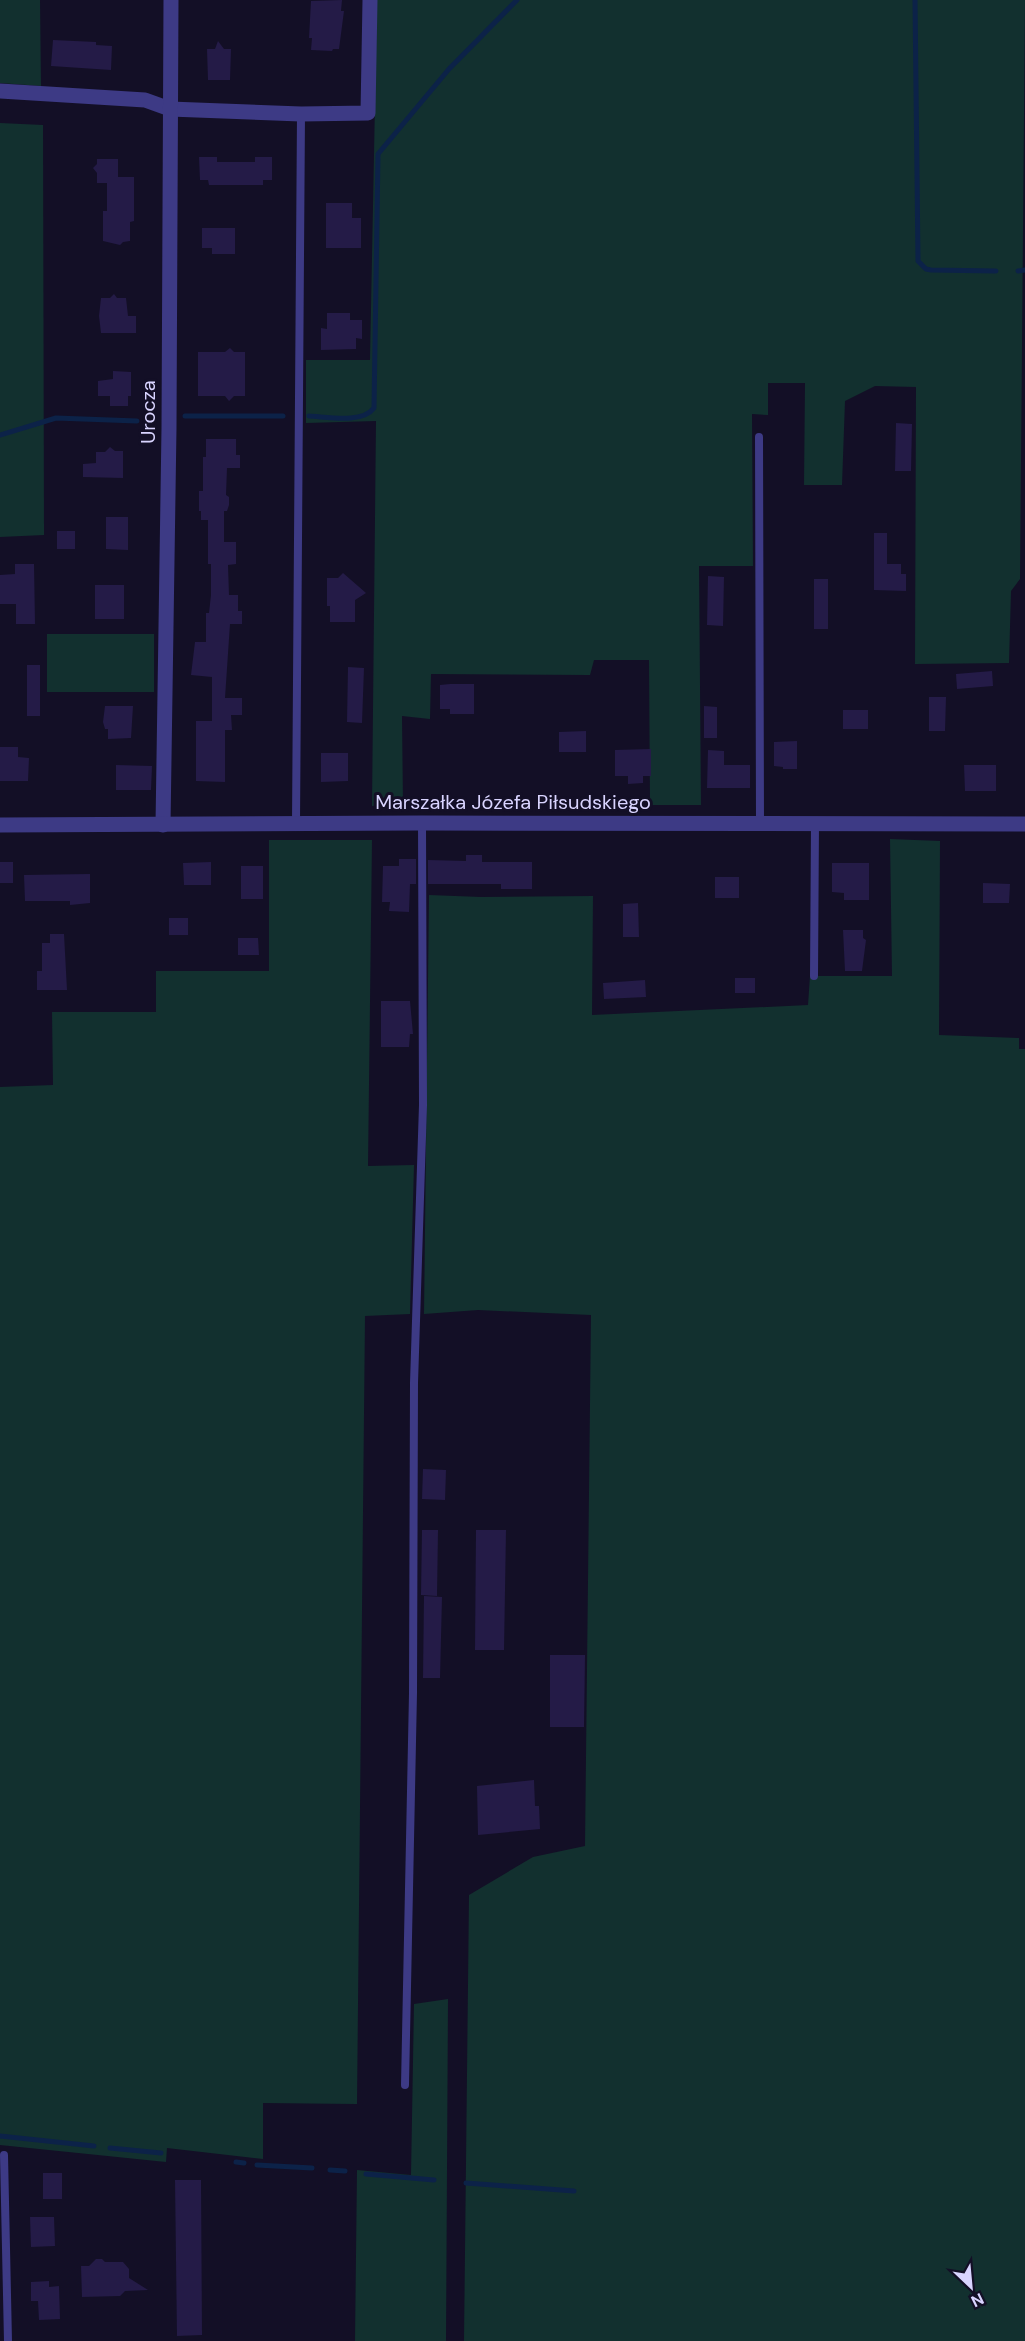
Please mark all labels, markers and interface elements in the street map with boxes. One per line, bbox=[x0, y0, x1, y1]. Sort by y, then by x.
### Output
street label: Urocza bbox=[135, 380, 161, 444]
street label: Marszałka Józefa Piłsudskiego bbox=[375, 789, 651, 815]
north arrow bbox=[941, 2257, 1001, 2317]
text: N bbox=[968, 2288, 987, 2312]

